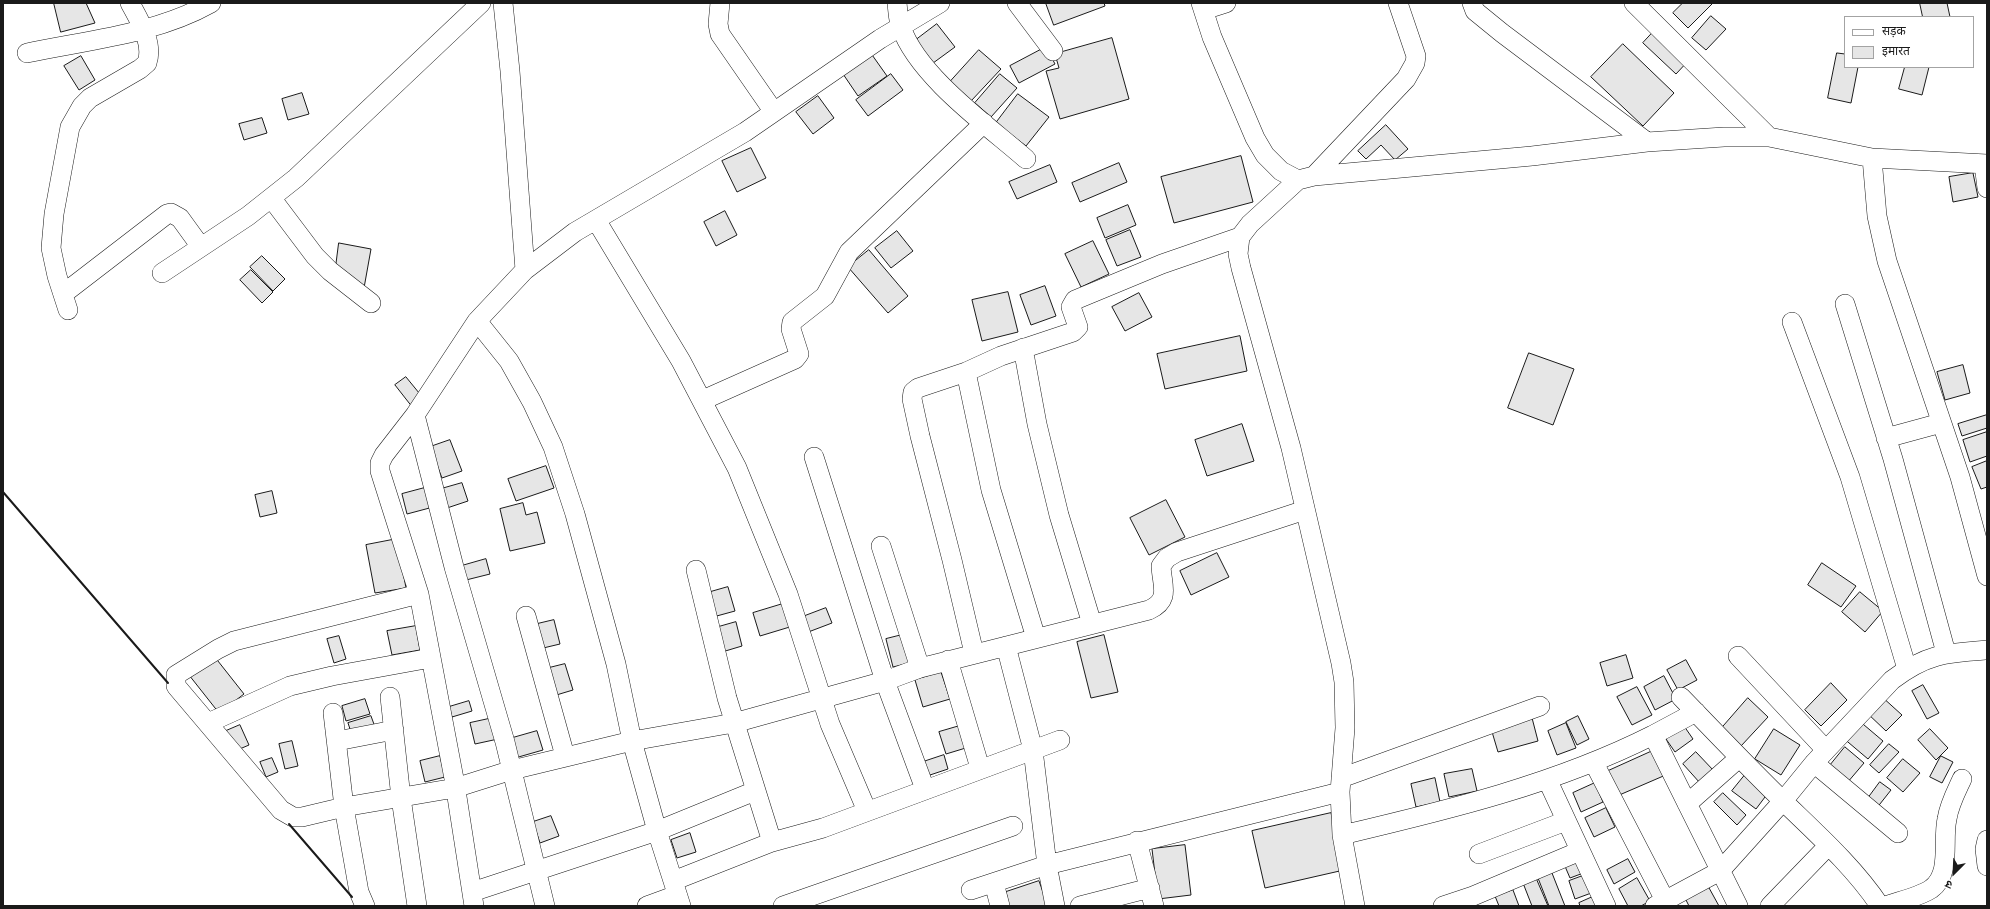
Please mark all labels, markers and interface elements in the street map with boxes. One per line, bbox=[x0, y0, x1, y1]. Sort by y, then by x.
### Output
legend bbox=[1844, 16, 1974, 68]
text: सड़क bbox=[1882, 24, 1906, 38]
text: इमारत bbox=[1882, 44, 1910, 58]
north arrow bbox=[1934, 853, 1974, 893]
text: उ bbox=[1943, 877, 1955, 892]

